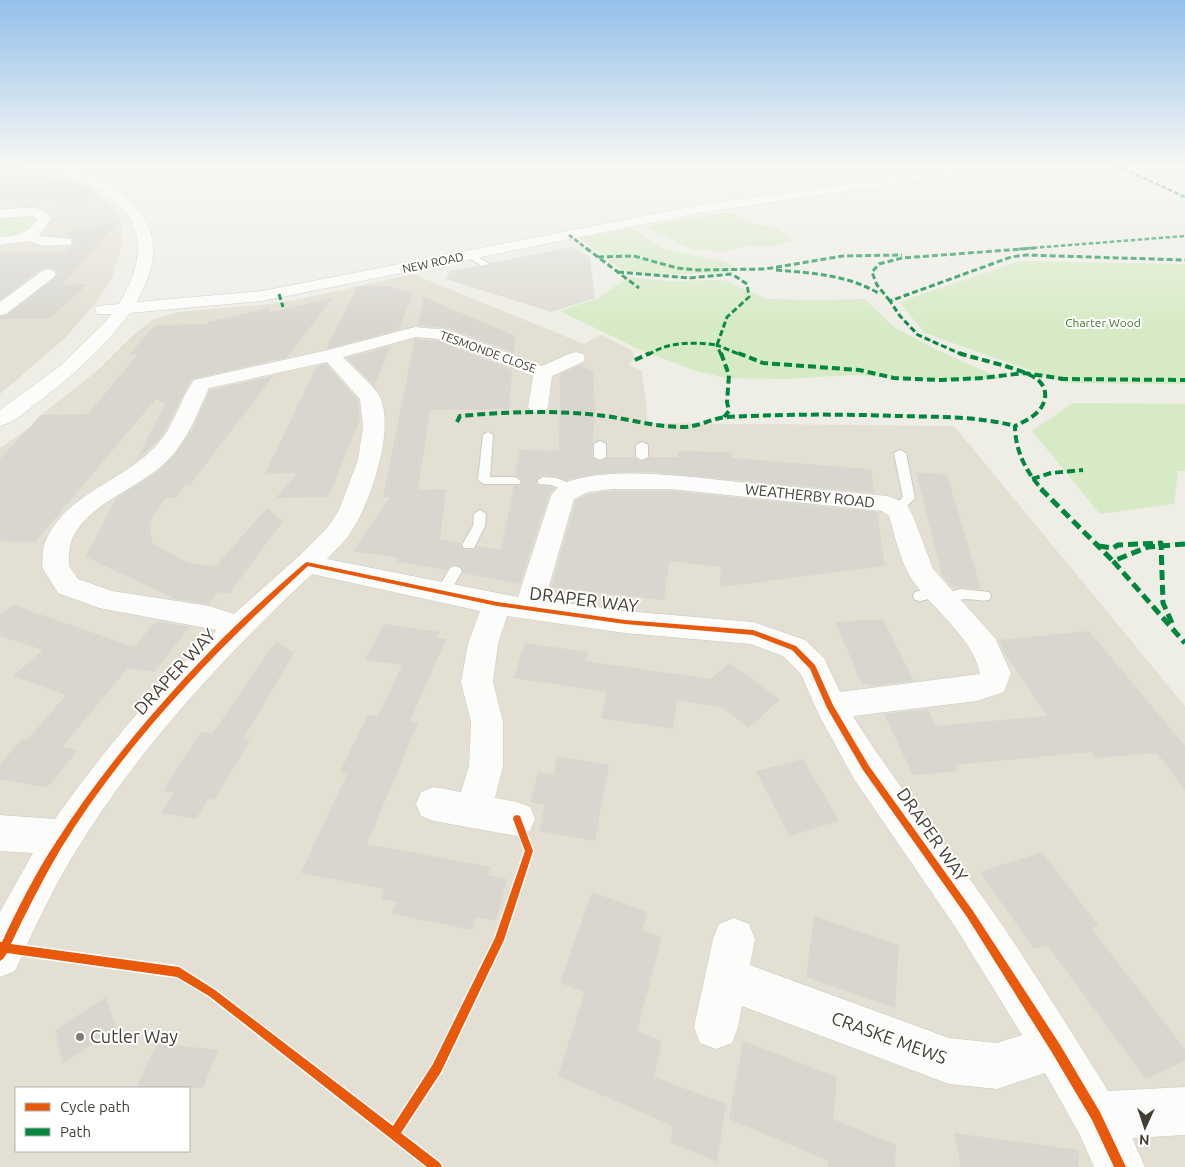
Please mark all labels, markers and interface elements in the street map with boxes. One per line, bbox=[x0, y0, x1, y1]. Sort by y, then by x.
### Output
street label: NEW ROAD bbox=[401, 250, 465, 275]
park label: Charter Wood bbox=[1065, 316, 1141, 329]
street label: TESMONDE CLOSE bbox=[438, 328, 538, 375]
street label: WEATHERBY ROAD bbox=[744, 480, 876, 511]
street label: DRAPER WAY bbox=[528, 582, 640, 616]
street label: DRAPER WAY bbox=[130, 624, 219, 718]
street label: DRAPER WAY bbox=[893, 784, 973, 886]
street label: CRASKE MEWS bbox=[829, 1007, 950, 1067]
place label: Cutler Way bbox=[90, 1026, 178, 1046]
marker: Cutler Way bbox=[74, 1031, 86, 1043]
legend bbox=[15, 1087, 190, 1152]
text: Cycle path bbox=[60, 1098, 130, 1115]
north arrow bbox=[1120, 1102, 1170, 1152]
text: Path bbox=[60, 1123, 91, 1140]
text: N bbox=[1139, 1132, 1150, 1148]

